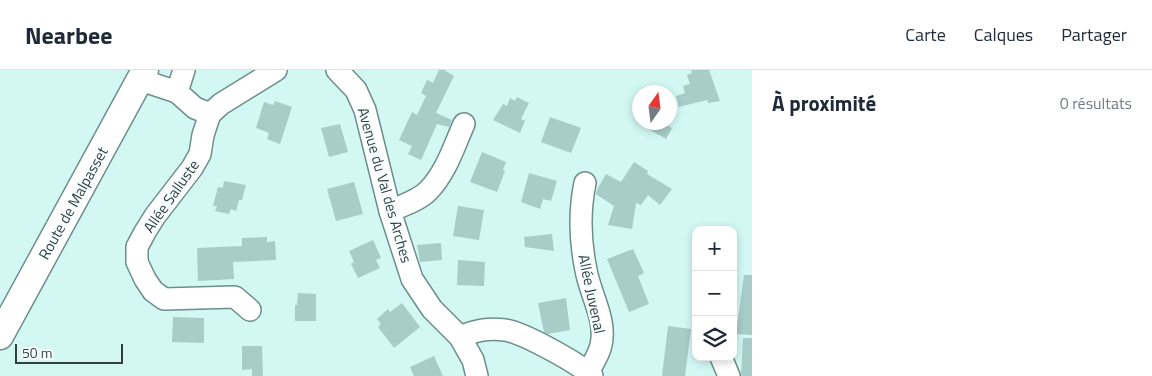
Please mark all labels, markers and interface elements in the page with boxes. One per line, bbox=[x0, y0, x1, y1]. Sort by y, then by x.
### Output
text: Nearbee bbox=[25, 17, 112, 53]
text: Carte bbox=[905, 21, 946, 48]
text: Calques bbox=[974, 21, 1033, 48]
text: Partager bbox=[1061, 21, 1127, 48]
north arrow bbox=[632, 85, 677, 130]
text: À proximité bbox=[772, 87, 876, 119]
text: 0 résultats bbox=[1060, 91, 1132, 115]
street label: Avenue du Val des Arches bbox=[352, 104, 418, 266]
street label: Route de Malpasset bbox=[32, 142, 114, 264]
street label: Allée Salluste bbox=[137, 155, 205, 237]
map controls bbox=[692, 226, 737, 361]
button: + bbox=[692, 226, 737, 271]
street label: Allée Juvenal bbox=[572, 252, 612, 336]
button: − bbox=[692, 271, 737, 316]
button: layers bbox=[692, 316, 737, 361]
scale bar bbox=[15, 341, 122, 364]
text: 50 m bbox=[22, 342, 52, 363]

